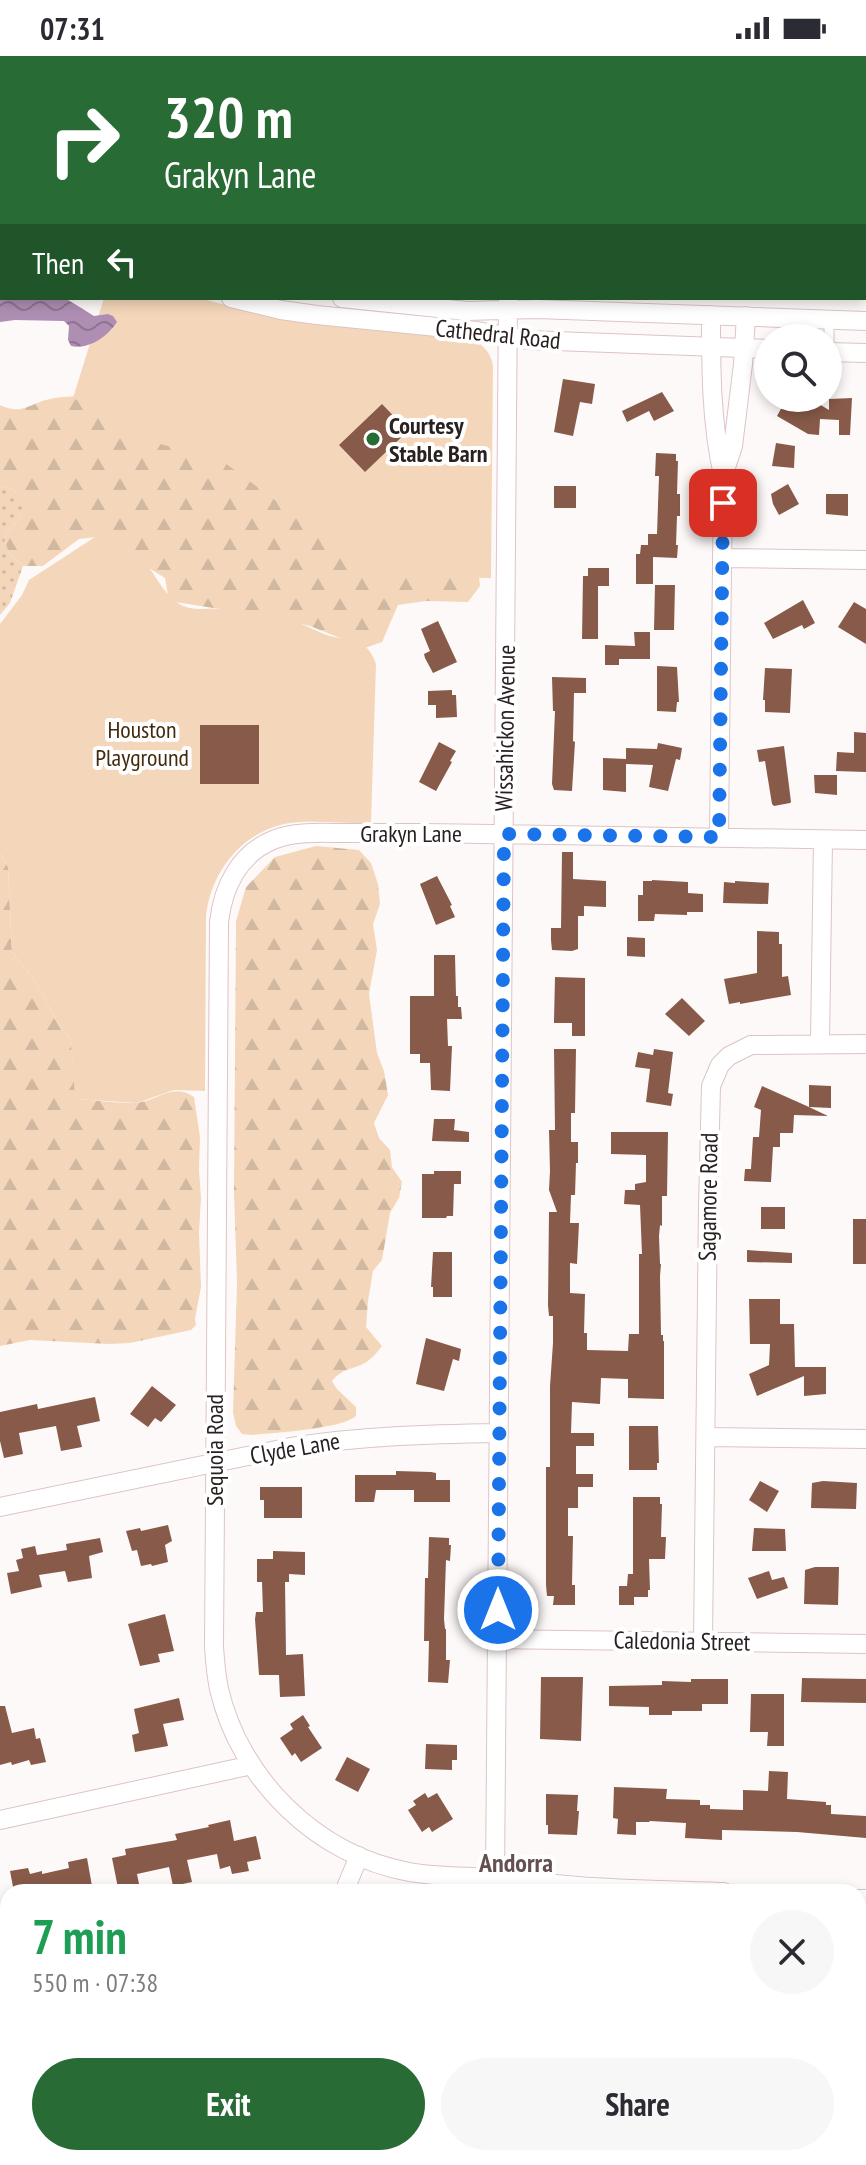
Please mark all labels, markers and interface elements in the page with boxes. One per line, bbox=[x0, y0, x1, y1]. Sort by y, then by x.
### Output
text: 07:31 bbox=[40, 9, 105, 48]
text: 320 m bbox=[164, 81, 293, 153]
icon: right bbox=[32, 88, 136, 192]
text: Grakyn Lane bbox=[164, 151, 316, 198]
icon: left bbox=[100, 240, 144, 284]
text: Then bbox=[32, 243, 84, 282]
street label: Cathedral Road bbox=[434, 312, 562, 356]
map controls bbox=[754, 324, 842, 412]
button: search bbox=[754, 324, 842, 412]
place label: Courtesy Stable Barn bbox=[389, 410, 488, 469]
marker: Courtesy Stable Barn bbox=[364, 430, 382, 448]
pin bbox=[689, 469, 757, 537]
icon: arrive bbox=[701, 481, 745, 525]
street label: Wissahickon Avenue bbox=[488, 644, 522, 812]
park label: Houston Playground bbox=[95, 714, 189, 773]
street label: Grakyn Lane bbox=[360, 818, 462, 849]
street label: Sagamore Road bbox=[691, 1133, 725, 1261]
street label: Sequoia Road bbox=[199, 1394, 230, 1506]
street label: Clyde Lane bbox=[248, 1425, 342, 1471]
position arrow bbox=[456, 1568, 540, 1652]
street label: Caledonia Street bbox=[613, 1624, 751, 1658]
district label: Andorra bbox=[478, 1846, 553, 1879]
text: 7 min bbox=[32, 1905, 127, 1967]
button: close bbox=[750, 1910, 834, 1994]
text: 550 m · 07:38 bbox=[32, 1966, 158, 1999]
button: Exit bbox=[32, 2058, 425, 2150]
button: Share bbox=[441, 2058, 834, 2150]

